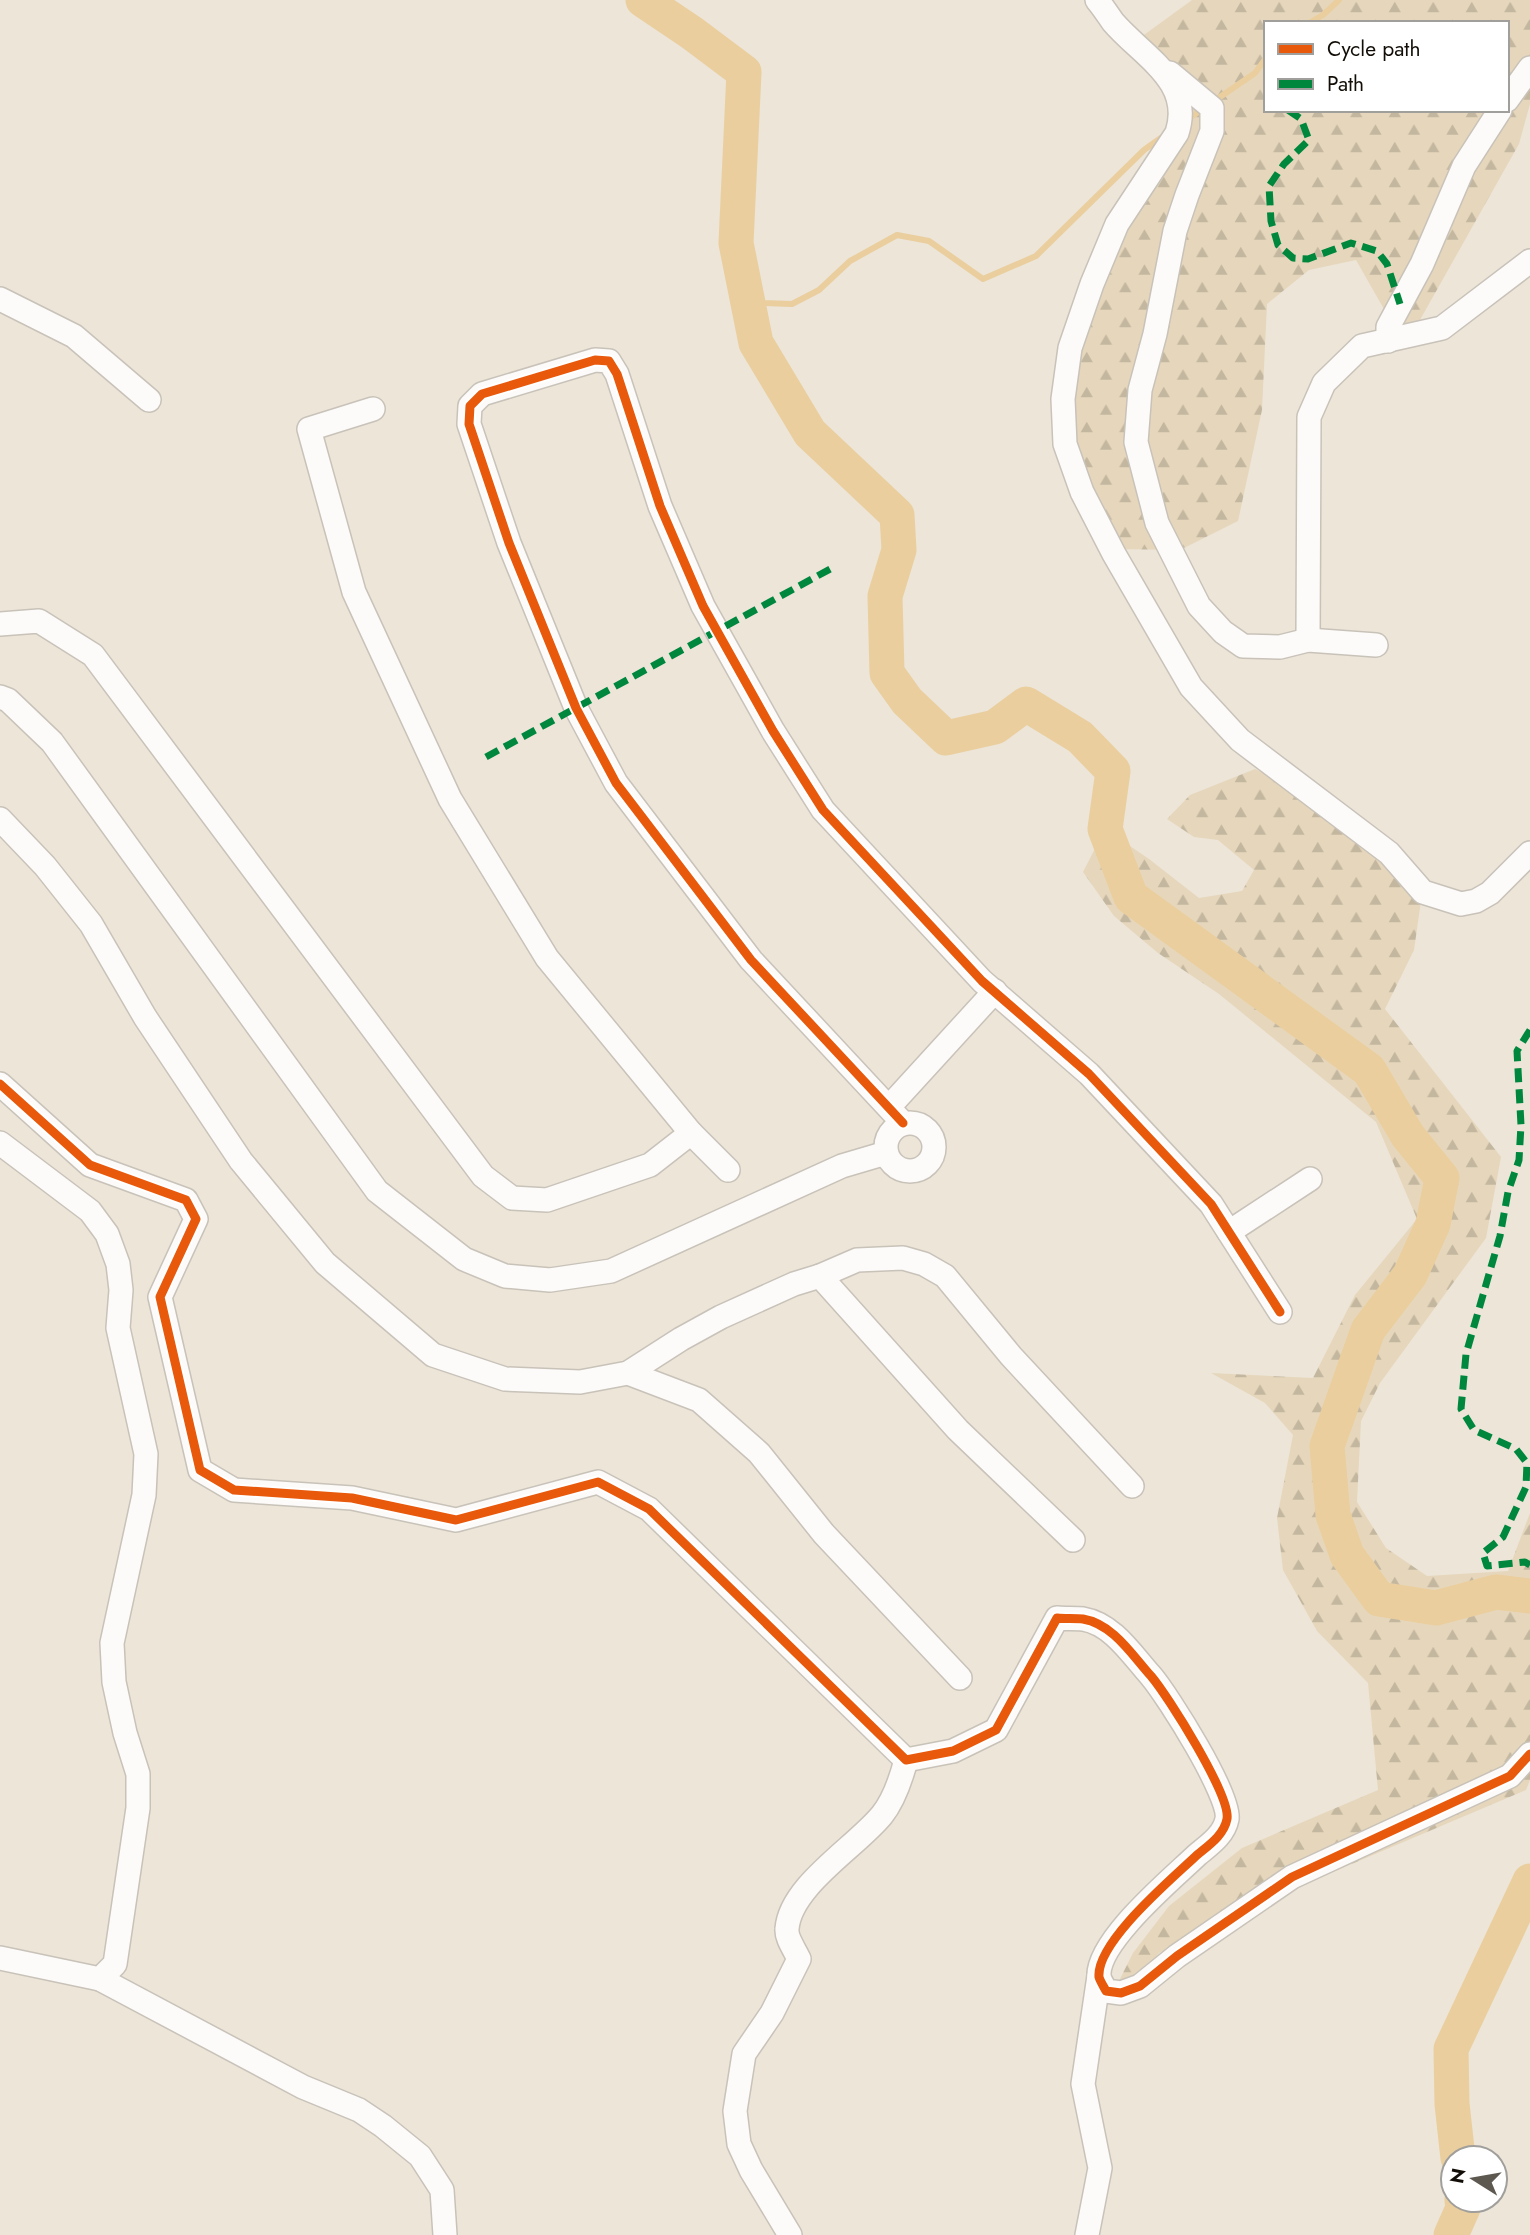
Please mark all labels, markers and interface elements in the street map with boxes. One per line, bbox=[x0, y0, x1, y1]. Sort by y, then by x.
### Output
legend bbox=[1264, 21, 1509, 112]
text: Cycle path bbox=[1327, 34, 1420, 64]
text: Path bbox=[1327, 69, 1364, 99]
north arrow bbox=[1439, 2144, 1509, 2214]
text: N bbox=[1443, 2166, 1472, 2186]

